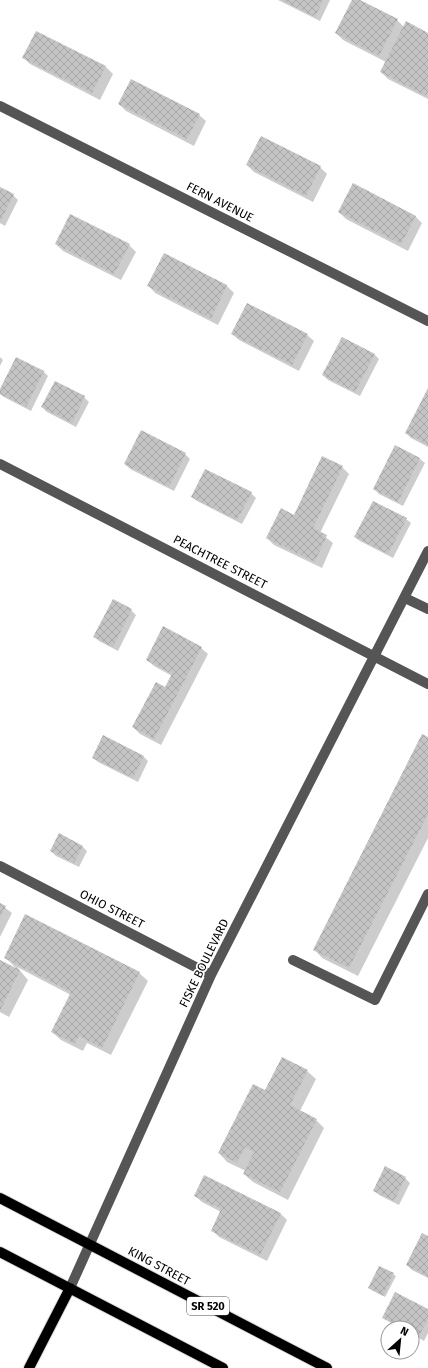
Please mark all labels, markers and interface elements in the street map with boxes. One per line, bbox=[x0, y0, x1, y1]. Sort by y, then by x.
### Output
street label: FERN AVENUE bbox=[184, 179, 256, 225]
street label: PEACHTREE STREET bbox=[171, 532, 270, 592]
street label: OHIO STREET bbox=[78, 887, 147, 932]
street label: FISKE BOULEVARD bbox=[176, 916, 232, 1010]
street label: KING STREET bbox=[126, 1244, 193, 1289]
road number: SR 520 bbox=[187, 1297, 229, 1315]
north arrow bbox=[380, 1320, 420, 1360]
text: N bbox=[398, 1324, 411, 1339]

